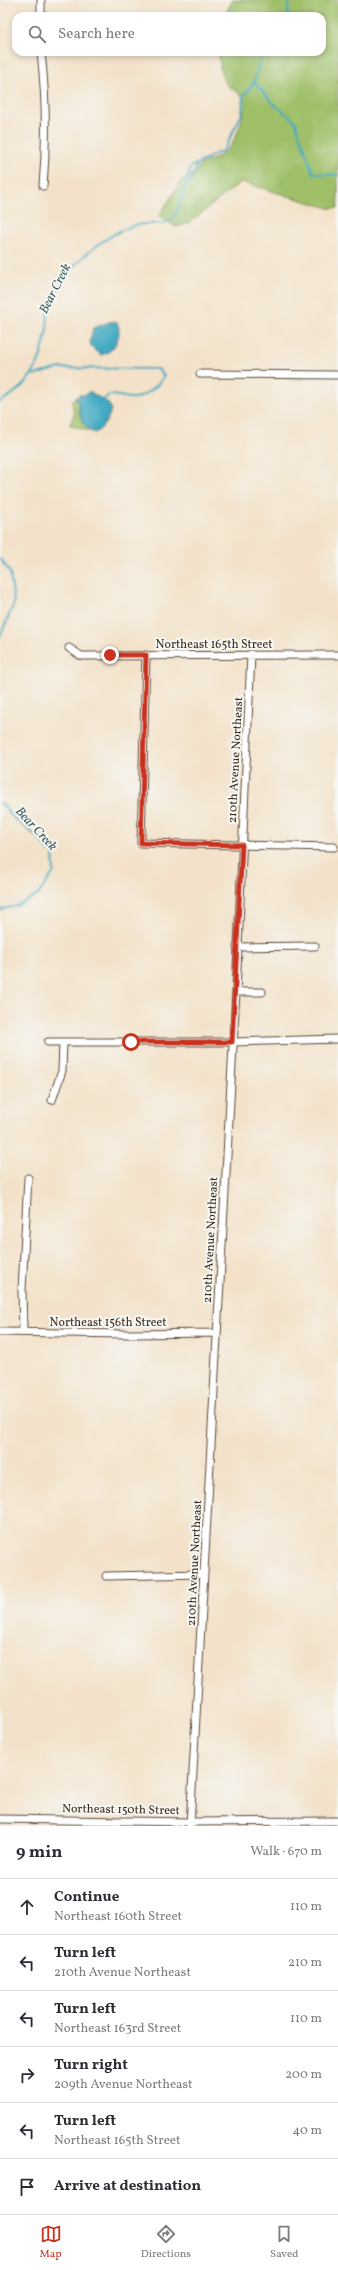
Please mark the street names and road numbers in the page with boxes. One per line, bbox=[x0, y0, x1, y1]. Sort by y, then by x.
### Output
street label: Northeast 165th Street bbox=[156, 637, 272, 653]
street label: 210th Avenue Northeast bbox=[225, 697, 247, 824]
street label: 210th Avenue Northeast bbox=[200, 1177, 222, 1304]
street label: Northeast 156th Street bbox=[50, 1315, 166, 1331]
street label: 210th Avenue Northeast bbox=[184, 1500, 206, 1627]
street label: Northeast 150th Street bbox=[62, 1801, 180, 1819]

